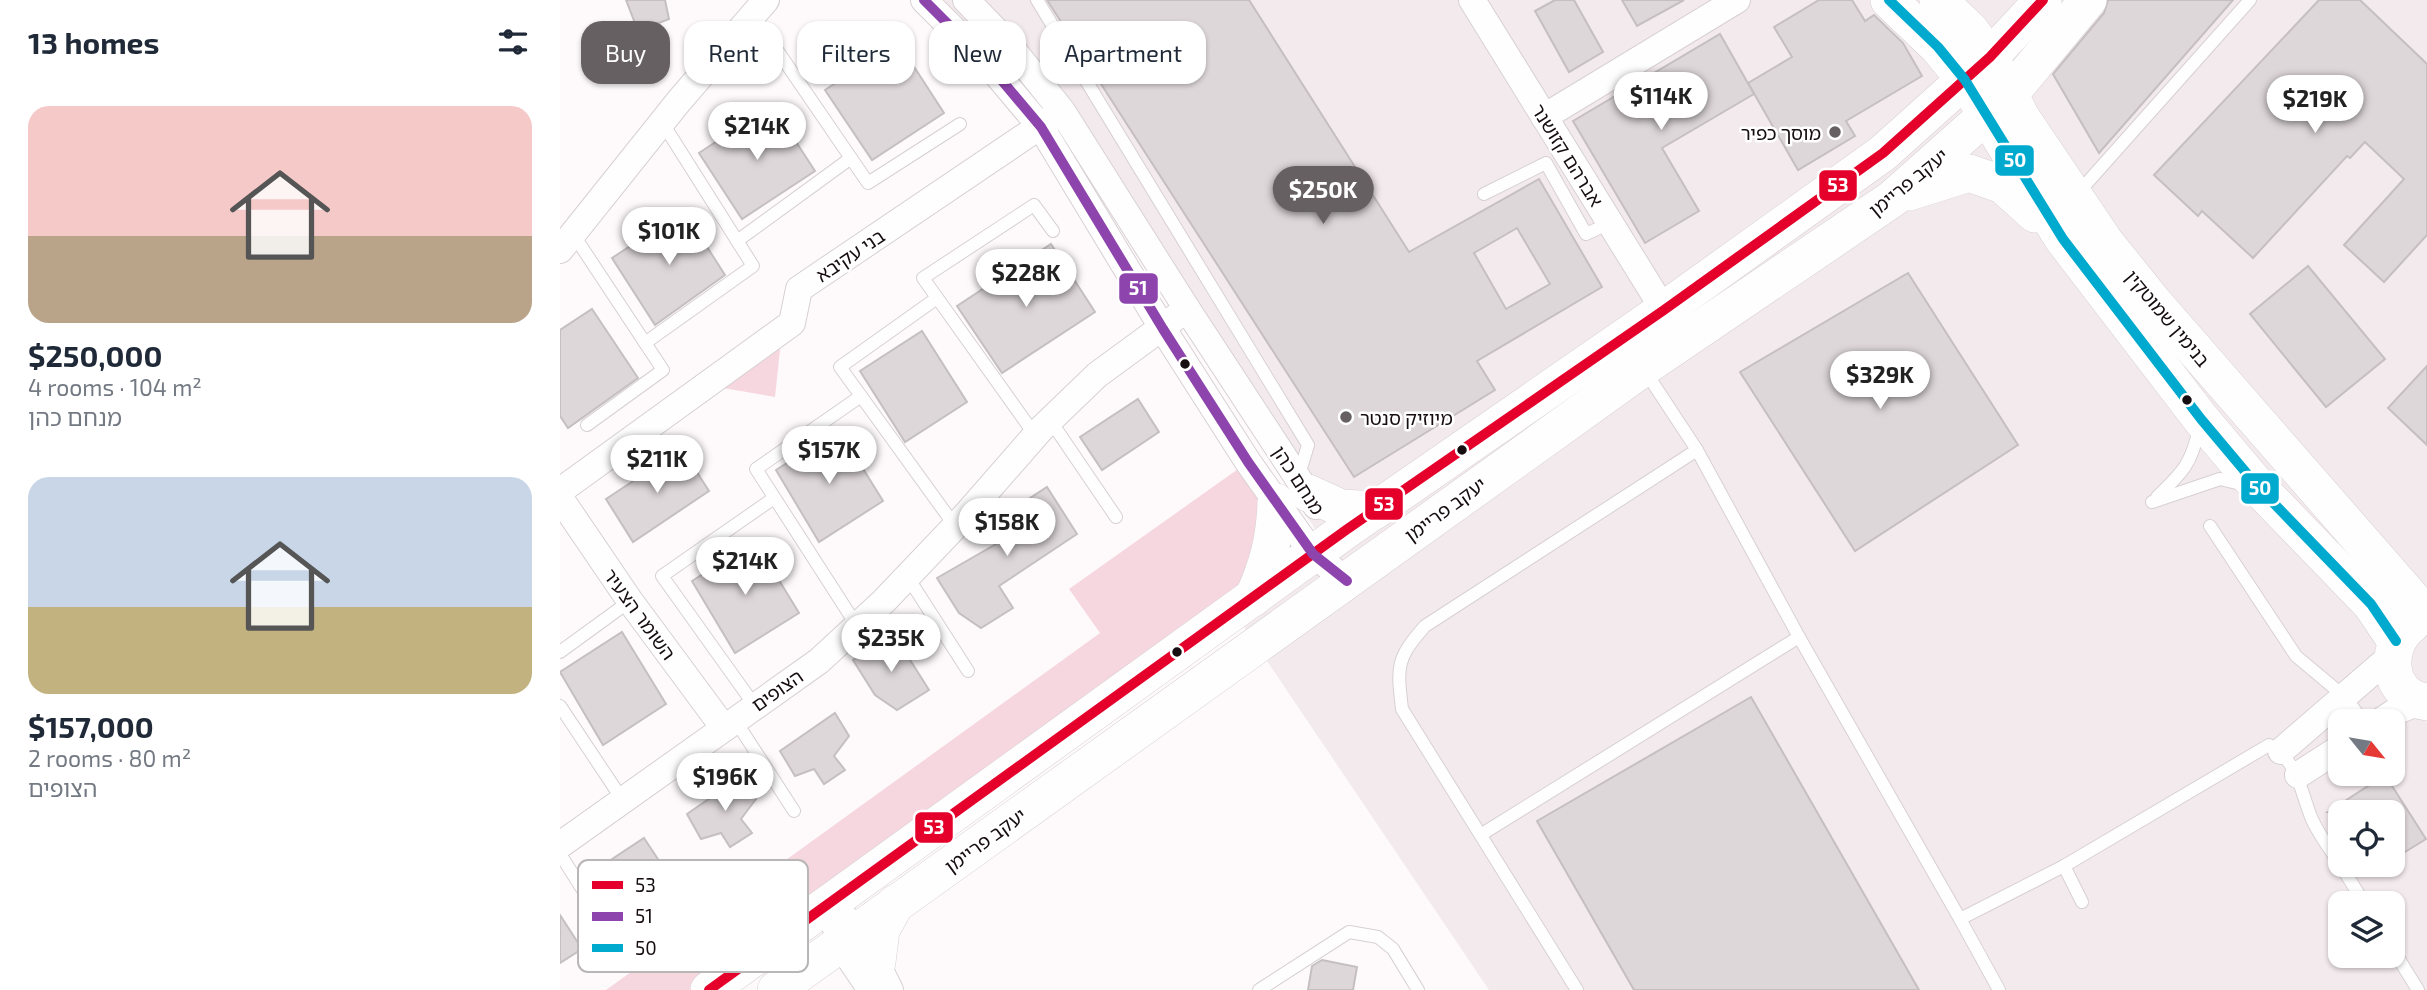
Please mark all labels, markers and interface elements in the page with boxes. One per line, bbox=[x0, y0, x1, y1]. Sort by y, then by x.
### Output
chip: Buy bbox=[581, 21, 670, 84]
chip: Rent bbox=[684, 21, 783, 84]
chip: Filters bbox=[797, 21, 915, 84]
chip: New bbox=[929, 21, 1026, 84]
chip: Apartment bbox=[1040, 21, 1206, 84]
icon: filters bbox=[494, 23, 532, 61]
text: 13 homes bbox=[28, 24, 159, 60]
pin: $114K bbox=[1612, 72, 1710, 132]
pin: $219K bbox=[2266, 76, 2364, 135]
text: $114K bbox=[1630, 81, 1692, 109]
text: $219K bbox=[2283, 84, 2347, 112]
street label: אברהם קזושנר bbox=[1527, 100, 1609, 210]
pin: $214K bbox=[708, 102, 806, 162]
text: $214K bbox=[724, 111, 790, 139]
place label: מוסך כפיר bbox=[1741, 121, 1821, 144]
marker: מוסך כפיר bbox=[1827, 124, 1843, 140]
street label: יעקב פריימן bbox=[1864, 143, 1952, 221]
line badge: 50 bbox=[1994, 144, 2035, 177]
text: 50 bbox=[2004, 148, 2026, 171]
icon: home bbox=[217, 152, 343, 278]
pin: $250K bbox=[1274, 166, 1372, 226]
line badge: 53 bbox=[1818, 169, 1858, 202]
text: 53 bbox=[1827, 173, 1849, 196]
text: $250K bbox=[1289, 175, 1357, 203]
pin: $101K bbox=[620, 208, 718, 267]
text: $101K bbox=[638, 216, 700, 244]
street label: בני עקיבא bbox=[811, 224, 889, 286]
pin: $228K bbox=[977, 250, 1075, 309]
text: $228K bbox=[992, 258, 1060, 286]
street label: בנימין שמוטקין bbox=[2121, 265, 2215, 371]
line badge: 51 bbox=[1118, 272, 1159, 305]
text: 51 bbox=[1129, 276, 1147, 299]
text: $250,000 bbox=[28, 337, 162, 373]
pin: $329K bbox=[1831, 352, 1929, 411]
unlabelled marker bbox=[1178, 357, 1192, 371]
text: $329K bbox=[1846, 360, 1914, 388]
text: 4 rooms · 104 m² bbox=[28, 373, 202, 401]
unlabelled marker bbox=[2180, 393, 2194, 407]
text: מנחם כהן bbox=[28, 403, 122, 431]
place label: מיוזיק סנטר bbox=[1360, 406, 1453, 429]
marker: מיוזיק סנטר bbox=[1338, 409, 1354, 425]
pin: $157K bbox=[780, 426, 878, 486]
pin: $211K bbox=[608, 435, 706, 495]
text: $157K bbox=[798, 435, 860, 463]
street label: מנחם כהן bbox=[1268, 441, 1330, 519]
unlabelled marker bbox=[1455, 443, 1469, 457]
text: $211K bbox=[626, 444, 688, 472]
street label: יעקב פריימן bbox=[1400, 472, 1490, 546]
line badge: 50 bbox=[2240, 472, 2280, 505]
text: 50 bbox=[2249, 476, 2271, 499]
line badge: 53 bbox=[1364, 487, 1404, 521]
text: 53 bbox=[1373, 492, 1395, 515]
pin: $158K bbox=[958, 498, 1056, 558]
text: $158K bbox=[975, 507, 1039, 535]
icon: home bbox=[217, 523, 343, 649]
pin: $214K bbox=[696, 538, 794, 597]
text: $214K bbox=[712, 546, 778, 574]
street label: השומר הצעיר bbox=[599, 564, 681, 664]
pin: $235K bbox=[842, 614, 940, 674]
text: $235K bbox=[857, 623, 925, 651]
unlabelled marker bbox=[1170, 645, 1184, 659]
street label: הצופים bbox=[747, 664, 807, 716]
text: $157,000 bbox=[28, 708, 154, 744]
north arrow bbox=[2328, 709, 2404, 786]
map controls bbox=[2328, 709, 2405, 968]
text: 2 rooms · 80 m² bbox=[28, 744, 191, 772]
pin: $196K bbox=[676, 754, 774, 813]
text: $196K bbox=[693, 762, 758, 790]
text: הצופים bbox=[28, 774, 97, 802]
button: locate bbox=[2328, 800, 2405, 877]
street label: יעקב פריימן bbox=[940, 803, 1030, 877]
line badge: 53 bbox=[914, 811, 954, 844]
text: 53 bbox=[923, 815, 945, 838]
legend bbox=[578, 860, 808, 972]
text: 53 bbox=[635, 873, 656, 896]
button: layers bbox=[2328, 891, 2405, 968]
text: 51 bbox=[635, 904, 653, 927]
text: 50 bbox=[635, 936, 657, 959]

